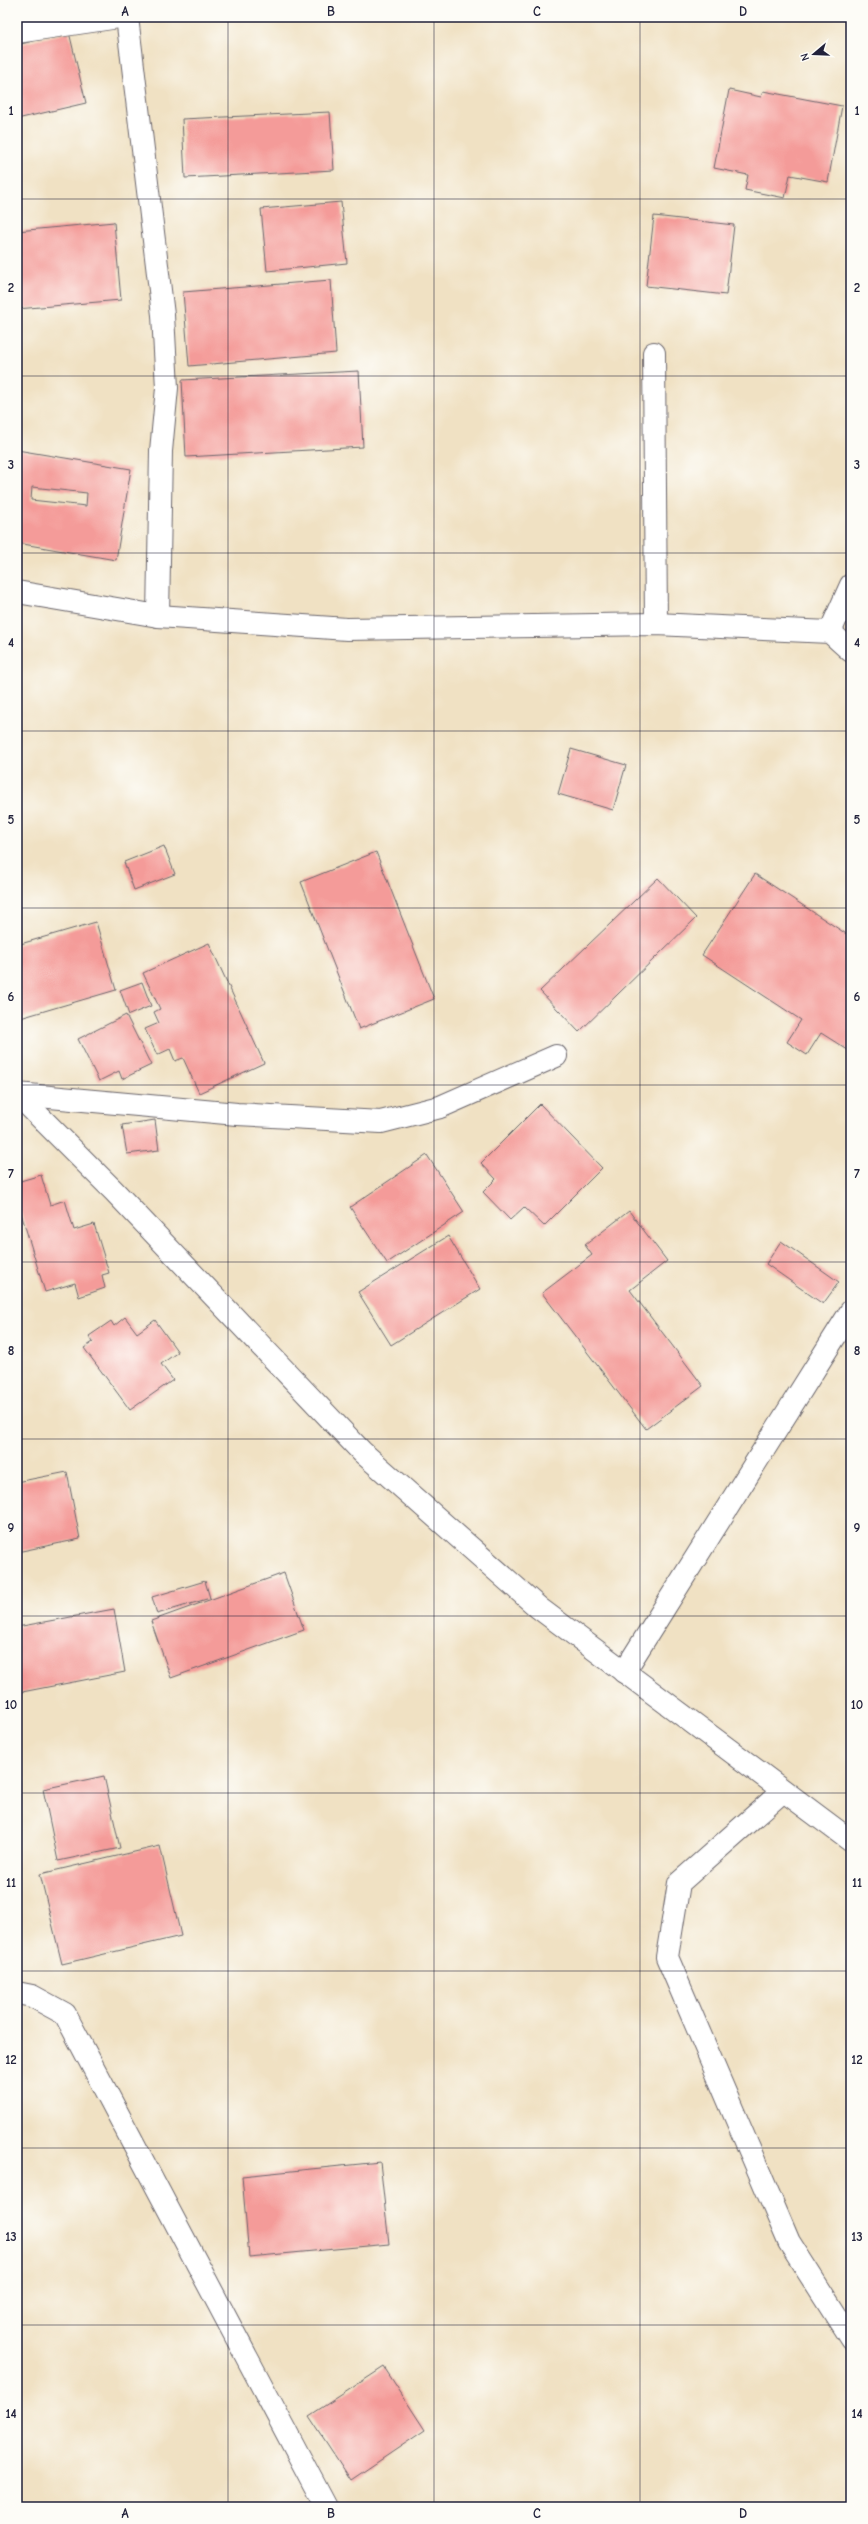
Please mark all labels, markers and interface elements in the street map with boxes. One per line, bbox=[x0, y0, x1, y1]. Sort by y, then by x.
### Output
text: A bbox=[121, 4, 129, 19]
text: B bbox=[327, 4, 335, 19]
text: C bbox=[533, 4, 541, 19]
text: D bbox=[739, 4, 747, 19]
north arrow bbox=[794, 34, 834, 74]
text: N bbox=[798, 52, 812, 63]
text: 1 bbox=[8, 103, 14, 118]
text: 1 bbox=[854, 103, 860, 118]
text: 2 bbox=[8, 280, 14, 295]
text: 2 bbox=[854, 280, 860, 295]
text: 3 bbox=[8, 457, 14, 472]
text: 3 bbox=[854, 457, 860, 472]
text: 4 bbox=[8, 635, 14, 650]
text: 4 bbox=[854, 635, 860, 650]
text: 5 bbox=[8, 812, 15, 827]
text: 5 bbox=[854, 812, 861, 827]
text: 6 bbox=[8, 989, 15, 1004]
text: 6 bbox=[854, 989, 861, 1004]
text: 7 bbox=[8, 1166, 14, 1181]
text: 7 bbox=[854, 1166, 860, 1181]
text: 8 bbox=[8, 1343, 14, 1358]
text: 8 bbox=[854, 1343, 860, 1358]
text: 9 bbox=[8, 1520, 15, 1535]
text: 9 bbox=[854, 1520, 861, 1535]
text: 10 bbox=[5, 1697, 17, 1712]
text: 10 bbox=[851, 1697, 863, 1712]
text: 11 bbox=[6, 1875, 16, 1890]
text: 11 bbox=[852, 1875, 862, 1890]
text: 12 bbox=[5, 2052, 17, 2067]
text: 12 bbox=[851, 2052, 863, 2067]
text: 13 bbox=[5, 2229, 17, 2244]
text: 13 bbox=[851, 2229, 863, 2244]
text: 14 bbox=[5, 2406, 17, 2421]
text: 14 bbox=[851, 2406, 863, 2421]
text: A bbox=[121, 2506, 129, 2521]
text: B bbox=[327, 2506, 335, 2521]
text: C bbox=[533, 2506, 541, 2521]
text: D bbox=[739, 2506, 747, 2521]

